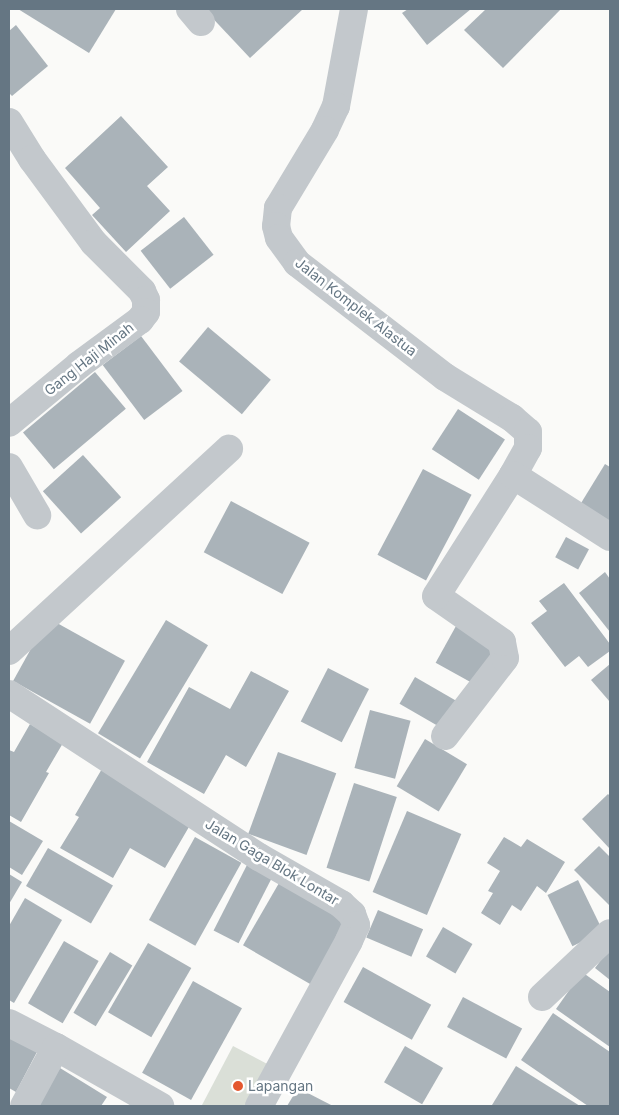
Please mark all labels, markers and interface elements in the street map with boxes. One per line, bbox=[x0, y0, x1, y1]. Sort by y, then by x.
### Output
street label: Jalan Komplek Alastua bbox=[292, 254, 420, 360]
street label: Gang Haji Minah bbox=[41, 319, 137, 399]
street label: Jalan Gaga Blok Lontar bbox=[202, 815, 342, 909]
place label: Lapangan bbox=[248, 1078, 313, 1094]
marker: Lapangan bbox=[232, 1080, 244, 1092]

